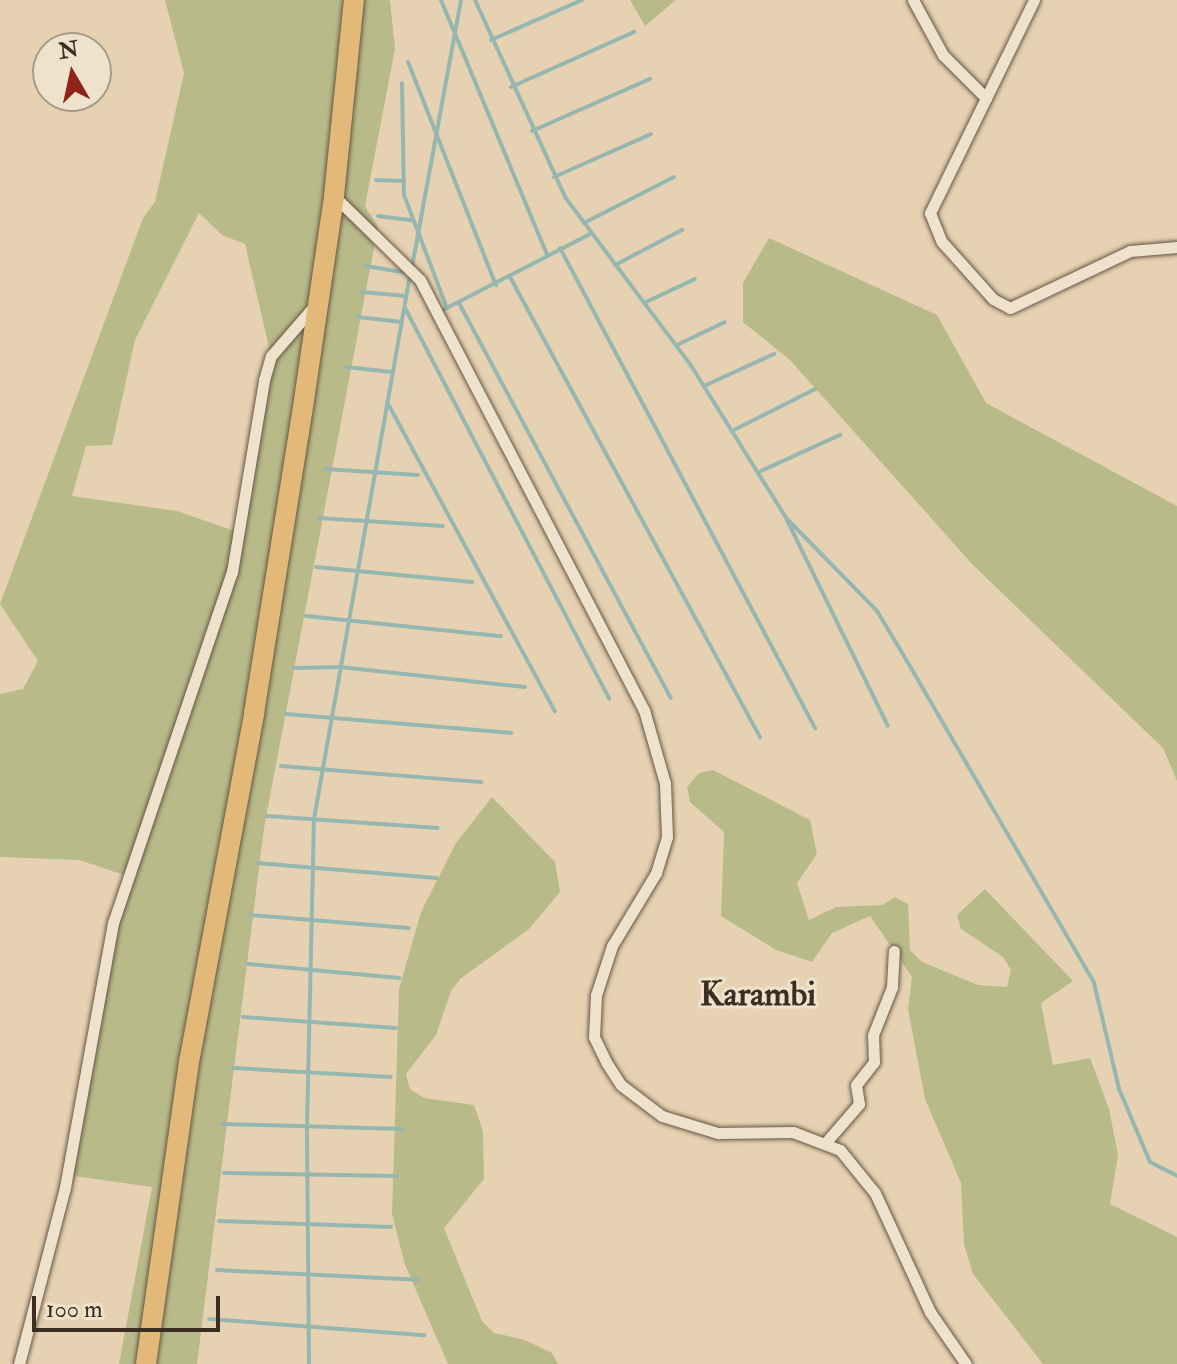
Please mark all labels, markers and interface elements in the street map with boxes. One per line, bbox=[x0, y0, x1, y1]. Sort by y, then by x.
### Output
north arrow bbox=[32, 32, 112, 112]
text: N bbox=[57, 35, 80, 66]
district label: Karambi bbox=[700, 975, 816, 1015]
scale bar bbox=[36, 1280, 224, 1330]
text: 100 m bbox=[46, 1294, 103, 1325]

